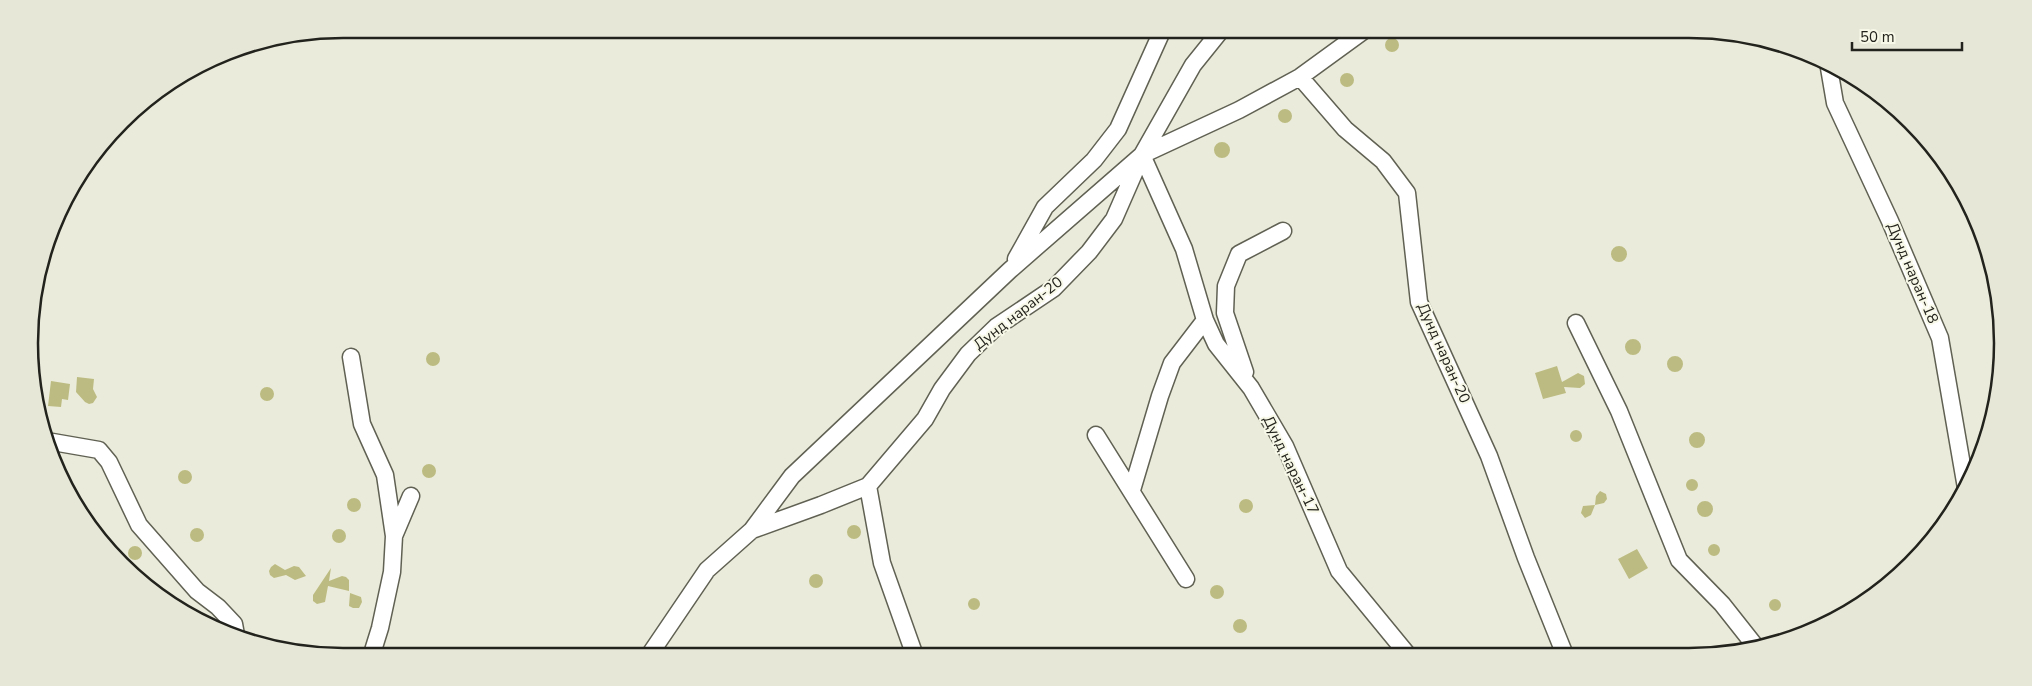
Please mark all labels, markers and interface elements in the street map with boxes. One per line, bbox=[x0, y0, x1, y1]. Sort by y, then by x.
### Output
scale bar bbox=[1852, 20, 1962, 52]
text: 50 m bbox=[1860, 27, 1895, 47]
street label: Дунд наран-18 bbox=[1883, 219, 1943, 327]
street label: Дунд наран-20 bbox=[969, 272, 1067, 354]
street label: Дунд наран-20 bbox=[1413, 300, 1475, 406]
street label: Дунд наран-17 bbox=[1258, 412, 1324, 518]

